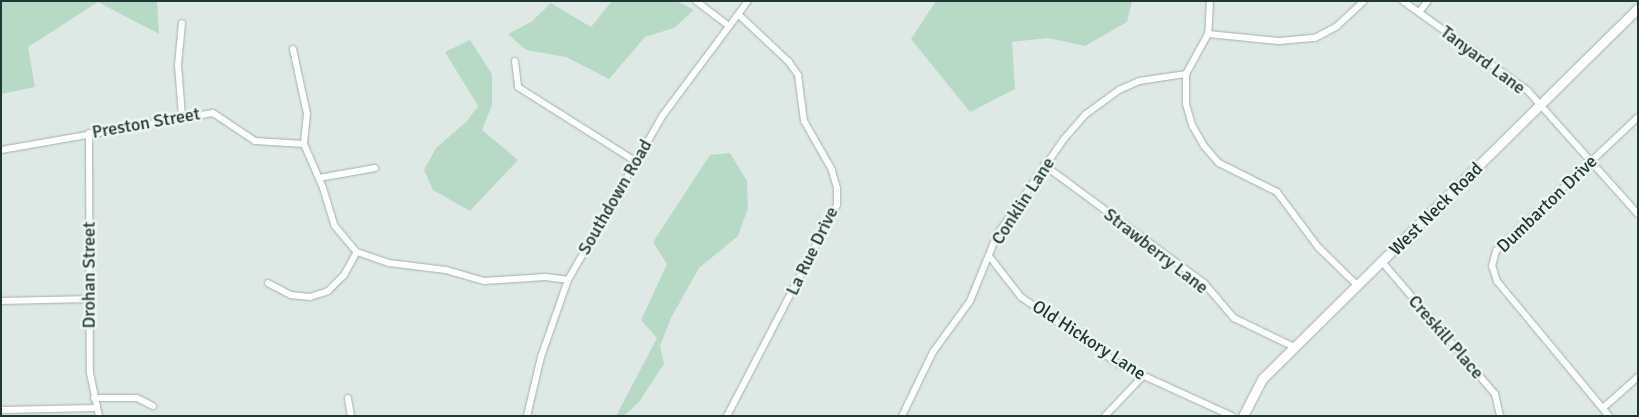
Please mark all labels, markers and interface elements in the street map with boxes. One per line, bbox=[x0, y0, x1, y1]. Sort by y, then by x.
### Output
street label: Tanyard Lane bbox=[1436, 21, 1530, 99]
street label: Preston Street bbox=[90, 103, 202, 143]
street label: Southdown Road bbox=[573, 136, 657, 258]
street label: Dumbarton Drive bbox=[1492, 151, 1602, 257]
street label: Conklin Lane bbox=[987, 153, 1059, 249]
street label: West Neck Road bbox=[1385, 158, 1487, 260]
street label: La Rue Drive bbox=[781, 203, 843, 299]
street label: Strawberry Lane bbox=[1100, 204, 1212, 298]
street label: Drohan Street bbox=[78, 222, 100, 328]
street label: Creskill Place bbox=[1404, 291, 1488, 383]
street label: Old Hickory Lane bbox=[1028, 295, 1150, 385]

